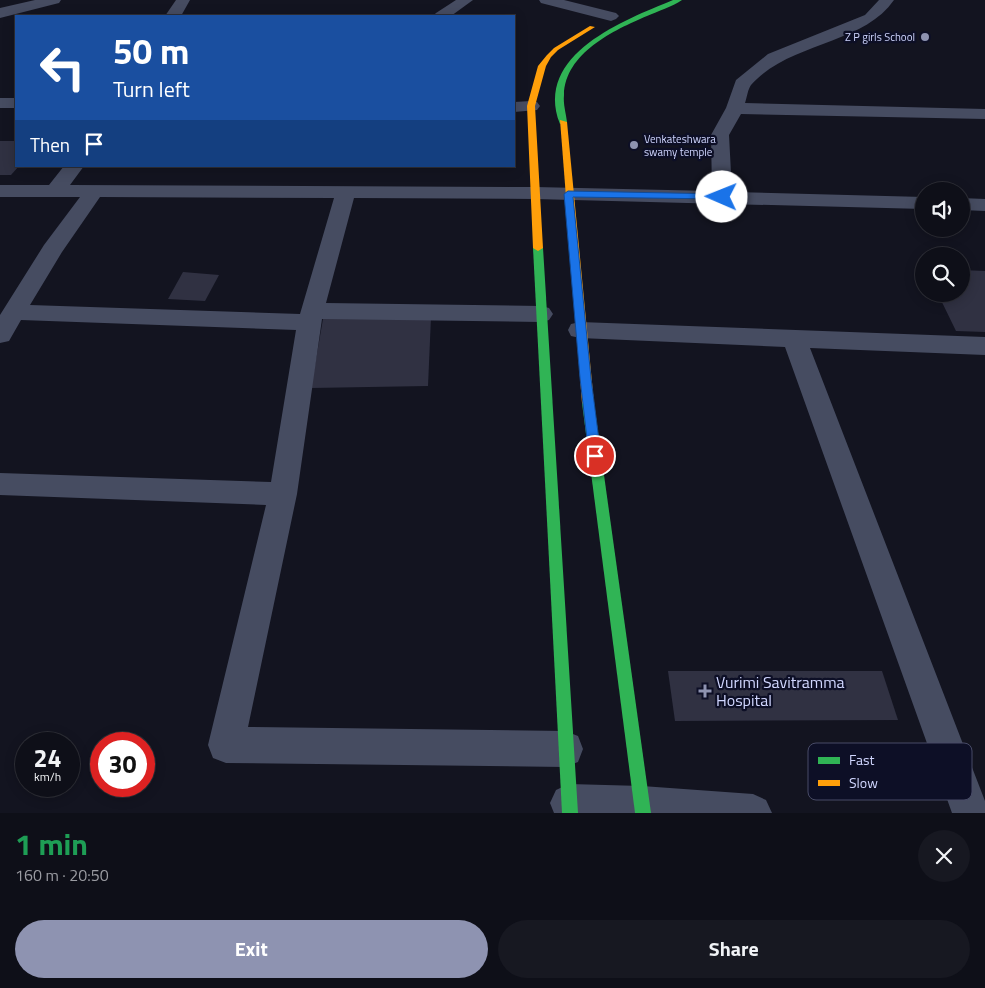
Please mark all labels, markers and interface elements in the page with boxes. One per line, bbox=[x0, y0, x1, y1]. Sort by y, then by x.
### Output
text: 50 m bbox=[113, 24, 189, 78]
place label: Z P girls School bbox=[845, 29, 915, 45]
marker: Z P girls School bbox=[919, 31, 931, 43]
icon: left bbox=[30, 35, 95, 100]
text: Turn left bbox=[113, 72, 190, 106]
text: Then bbox=[30, 130, 70, 159]
icon: arrive bbox=[80, 130, 108, 158]
place label: Venkateshwara swamy temple bbox=[644, 131, 716, 160]
marker: Venkateshwara swamy temple bbox=[628, 139, 640, 151]
position arrow bbox=[695, 170, 747, 222]
map controls bbox=[915, 182, 970, 302]
button: sound bbox=[915, 182, 970, 237]
button: search bbox=[915, 247, 970, 302]
pin bbox=[574, 435, 616, 477]
icon: arrive bbox=[581, 442, 609, 470]
place label: Vurimi Savitramma Hospital bbox=[716, 670, 845, 712]
marker: Vurimi Savitramma Hospital bbox=[698, 684, 712, 698]
speed limit sign: 30 bbox=[90, 732, 155, 797]
text: 24 bbox=[33, 739, 62, 777]
legend bbox=[808, 743, 972, 800]
text: Fast bbox=[849, 749, 874, 770]
text: km/h bbox=[34, 767, 61, 786]
text: Slow bbox=[849, 772, 878, 793]
text: 1 min bbox=[15, 821, 88, 867]
button: close bbox=[918, 830, 970, 882]
text: 160 m · 20:50 bbox=[15, 863, 109, 887]
button: Exit bbox=[15, 920, 488, 978]
button: Share bbox=[498, 920, 970, 978]

